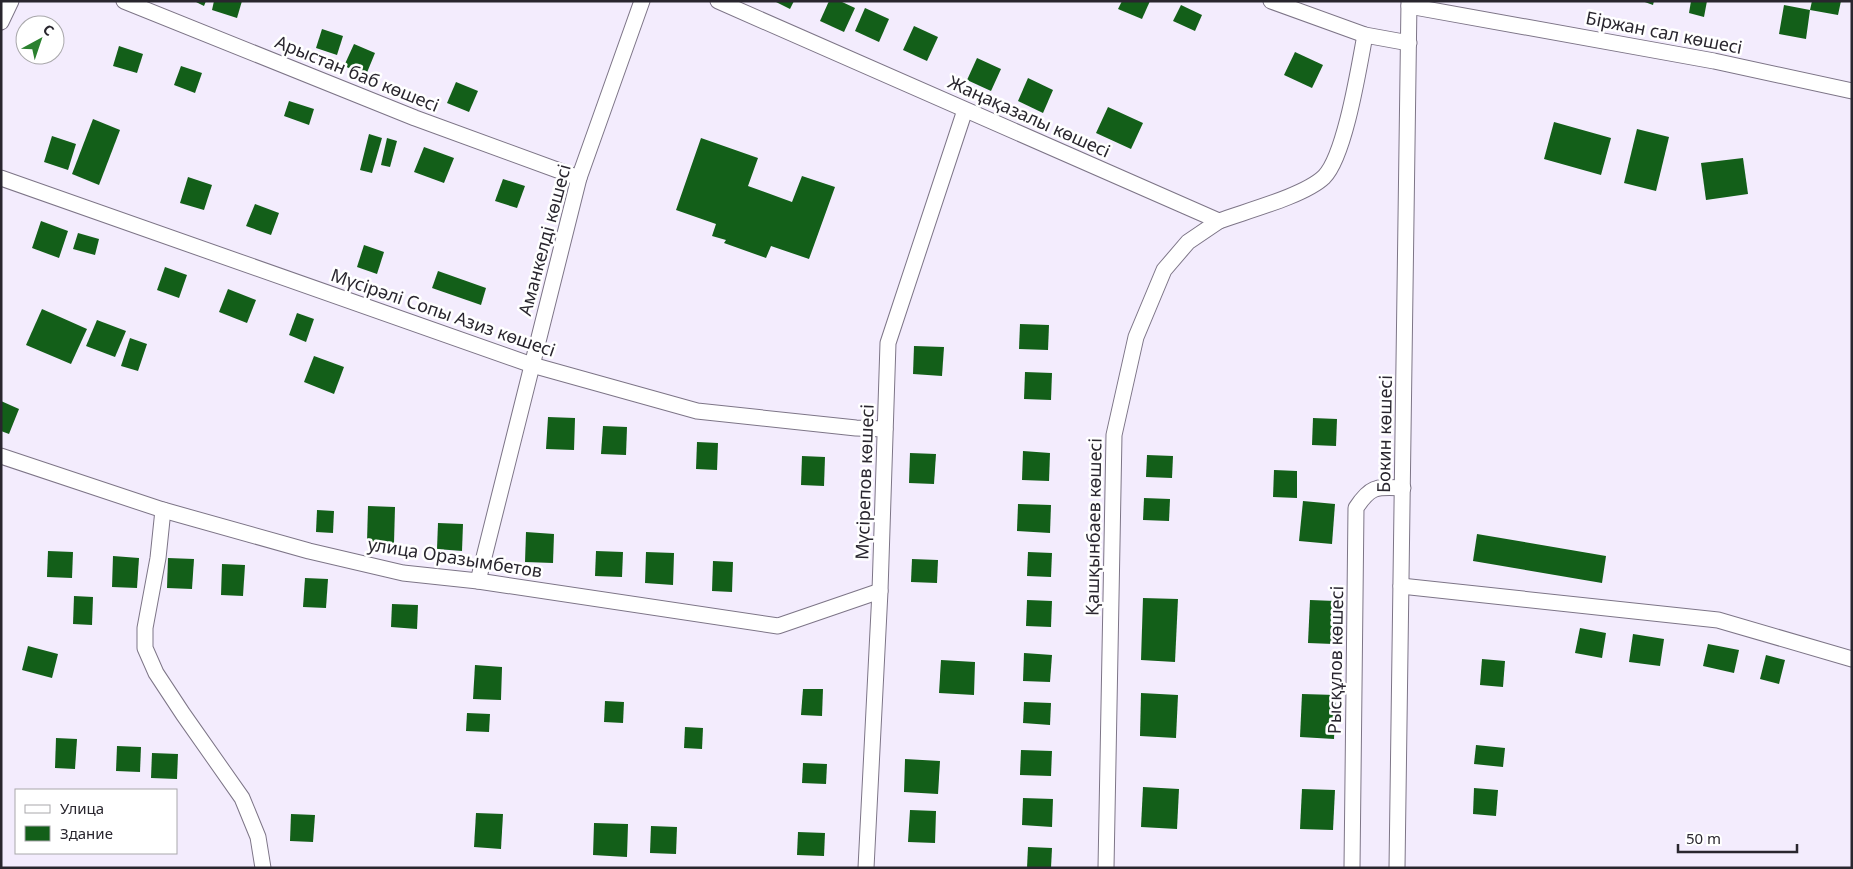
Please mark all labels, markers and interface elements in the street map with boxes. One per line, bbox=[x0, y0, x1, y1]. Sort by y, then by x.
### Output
street label: Біржан сал көшесі bbox=[1584, 5, 1745, 59]
north arrow bbox=[15, 15, 65, 65]
text: С bbox=[39, 19, 58, 40]
street label: Арыстан баб көшесі bbox=[272, 29, 443, 117]
street label: Жаңақазалы көшесі bbox=[945, 70, 1114, 163]
street label: Аманкелді көшесі bbox=[512, 161, 576, 318]
street label: Мүсірәлі Сопы Азиз көшесі bbox=[328, 262, 559, 362]
street label: Бокин көшесі bbox=[1371, 375, 1397, 493]
street label: Мүсірепов көшесі bbox=[849, 404, 879, 560]
street label: Қашқынбаев көшесі bbox=[1079, 438, 1107, 616]
street label: улица Оразымбетов bbox=[366, 531, 544, 583]
street label: Рысқұлов көшесі bbox=[1322, 586, 1348, 734]
legend bbox=[15, 789, 178, 854]
text: Улица bbox=[60, 798, 104, 818]
scale bar bbox=[1678, 822, 1797, 854]
text: Здание bbox=[60, 823, 113, 843]
text: 50 m bbox=[1686, 828, 1721, 848]

